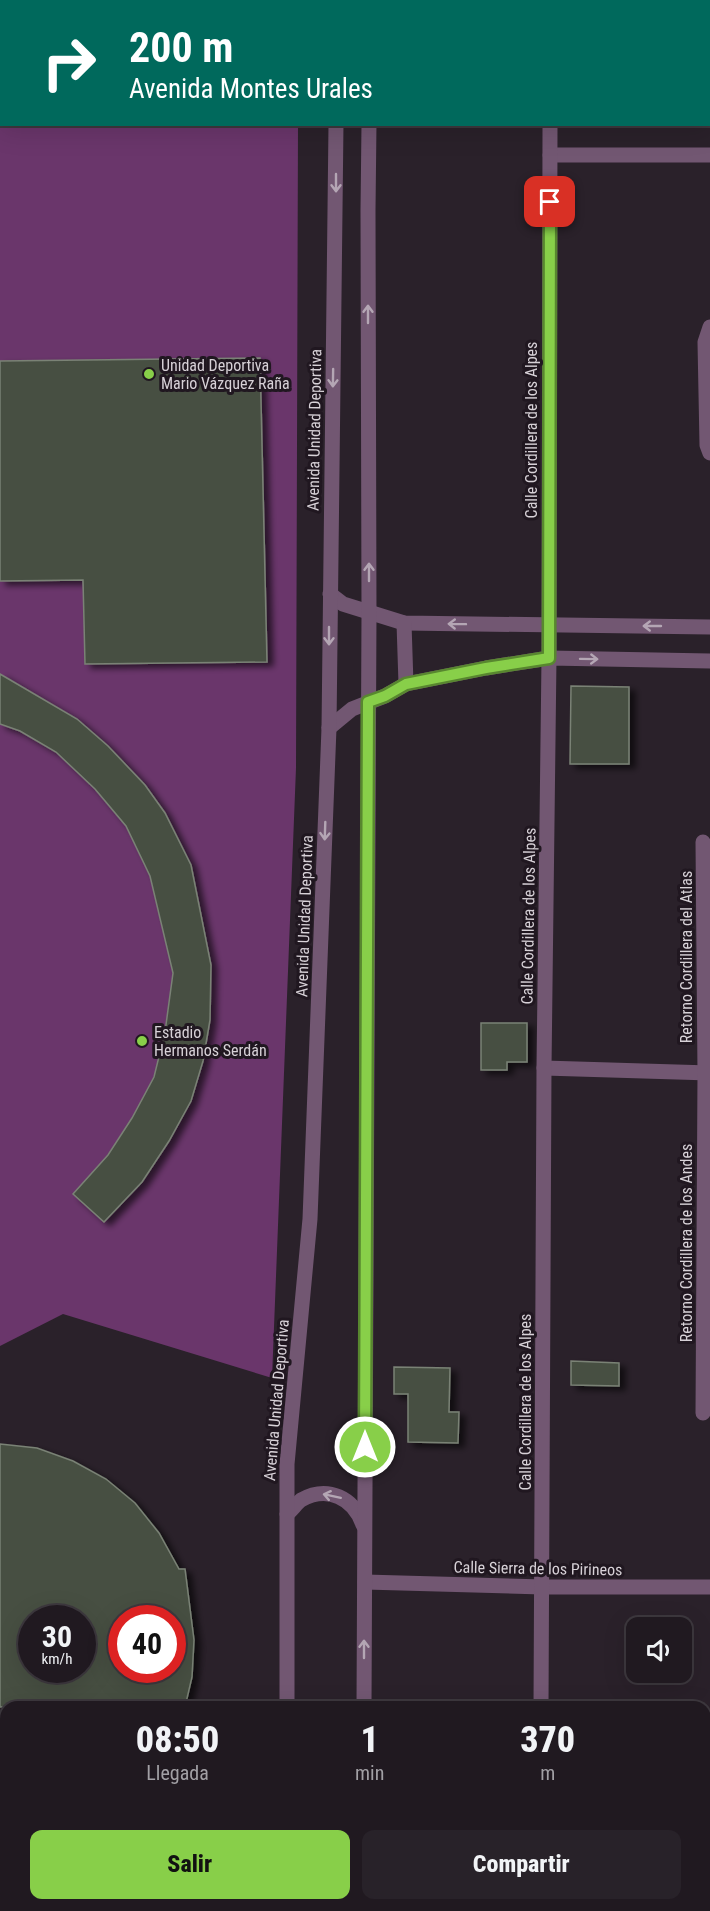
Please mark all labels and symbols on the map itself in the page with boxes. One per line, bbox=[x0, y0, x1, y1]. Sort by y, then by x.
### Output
one-way arrow bbox=[330, 172, 342, 192]
pin bbox=[524, 176, 575, 227]
one-way arrow bbox=[362, 304, 374, 324]
street label: Calle Cordillera de los Alpes bbox=[522, 342, 541, 518]
street label: Avenida Unidad Deportiva bbox=[304, 349, 325, 511]
place label: Unidad Deportiva Mario Vázquez Raña bbox=[161, 356, 290, 393]
marker: Unidad Deportiva Mario Vázquez Raña bbox=[142, 367, 156, 381]
one-way arrow bbox=[327, 367, 338, 387]
one-way arrow bbox=[363, 562, 375, 582]
one-way arrow bbox=[447, 618, 467, 630]
one-way arrow bbox=[642, 620, 662, 632]
one-way arrow bbox=[324, 625, 335, 645]
one-way arrow bbox=[578, 653, 598, 665]
one-way arrow bbox=[319, 820, 331, 840]
street label: Calle Cordillera de los Alpes bbox=[517, 827, 540, 1005]
street label: Avenida Unidad Deportiva bbox=[292, 835, 317, 997]
street label: Retorno Cordillera del Atlas bbox=[677, 871, 696, 1043]
place label: Estadio Hermanos Serdán bbox=[154, 1023, 267, 1060]
marker: Estadio Hermanos Serdán bbox=[135, 1034, 149, 1048]
street label: Retorno Cordillera de los Andes bbox=[677, 1144, 696, 1342]
street label: Calle Cordillera de los Alpes bbox=[516, 1314, 535, 1490]
street label: Avenida Unidad Deportiva bbox=[260, 1319, 293, 1482]
position arrow bbox=[333, 1415, 397, 1479]
one-way arrow bbox=[323, 1490, 342, 1501]
street label: Calle Sierra de los Pirineos bbox=[453, 1558, 623, 1579]
speed limit sign: 40 bbox=[108, 1605, 186, 1683]
one-way arrow bbox=[358, 1639, 370, 1659]

